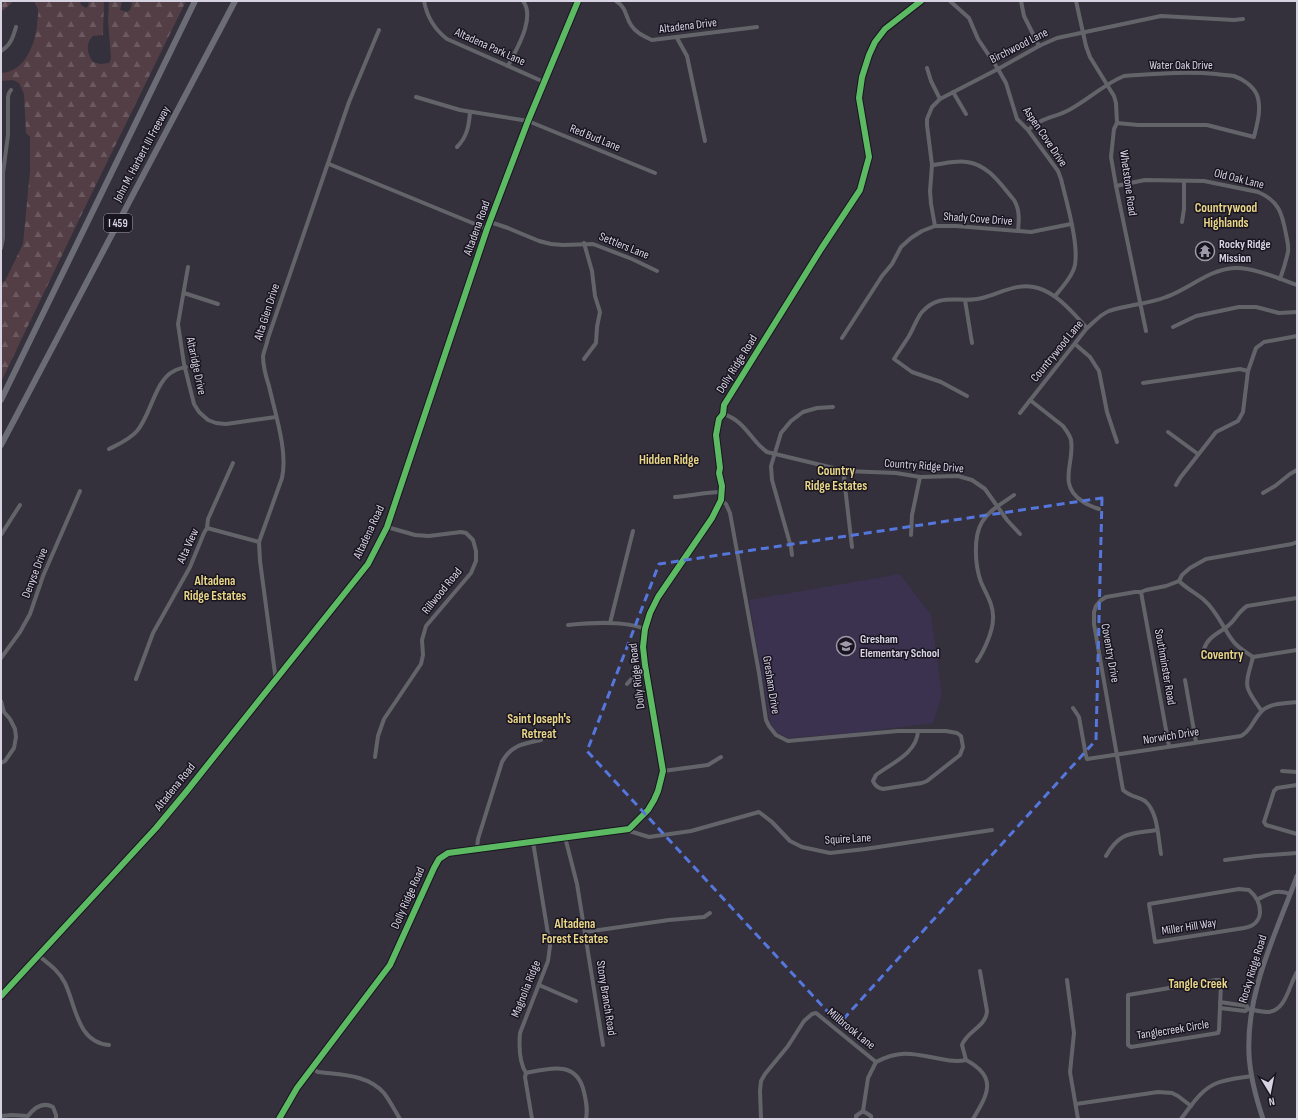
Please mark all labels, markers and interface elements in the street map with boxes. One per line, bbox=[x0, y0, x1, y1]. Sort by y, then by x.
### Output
street label: Altadena Drive bbox=[657, 15, 718, 37]
street label: Altadena Park Lane bbox=[451, 24, 528, 69]
street label: Birchwood Lane bbox=[987, 25, 1051, 67]
street label: Water Oak Drive bbox=[1149, 58, 1213, 73]
street label: John M. Harbert III Freeway bbox=[110, 103, 174, 205]
street label: Aspen Cove Drive bbox=[1019, 103, 1071, 170]
street label: Red Bud Lane bbox=[567, 121, 623, 155]
street label: Whetstone Road bbox=[1116, 149, 1140, 217]
street label: Old Oak Lane bbox=[1212, 166, 1266, 192]
street label: Altadena Road bbox=[460, 199, 494, 258]
district label: Countrywood Highlands bbox=[1195, 200, 1258, 231]
street label: Shady Cove Drive bbox=[943, 209, 1013, 229]
road number: I 459 bbox=[104, 214, 132, 232]
street label: Settlers Lane bbox=[597, 229, 651, 263]
place label: Rocky Ridge Mission bbox=[1219, 237, 1271, 266]
temple icon: Rocky Ridge Mission bbox=[1194, 240, 1216, 262]
street label: Alta Glen Drive bbox=[250, 282, 283, 343]
street label: Countrywood Lane bbox=[1027, 317, 1087, 385]
street label: Dolly Ridge Road bbox=[713, 332, 761, 396]
street label: Altaridge Drive bbox=[182, 335, 209, 397]
district label: Hidden Ridge bbox=[639, 452, 699, 468]
street label: Country Ridge Drive bbox=[884, 456, 965, 476]
district label: Country Ridge Estates bbox=[805, 463, 867, 494]
street label: Altadena Road bbox=[350, 503, 388, 562]
street label: Alta View bbox=[173, 526, 202, 567]
street label: Denyse Drive bbox=[19, 546, 51, 600]
street label: Rillwood Road bbox=[419, 565, 465, 617]
district label: Altadena Ridge Estates bbox=[184, 573, 246, 604]
street label: Coventry Drive bbox=[1097, 622, 1123, 684]
street label: Southminster Road bbox=[1151, 628, 1179, 706]
place label: Gresham Elementary School bbox=[860, 632, 940, 661]
school or university icon: Gresham Elementary School bbox=[835, 635, 857, 657]
street label: Dolly Ridge Road bbox=[626, 642, 648, 710]
district label: Coventry bbox=[1201, 647, 1244, 663]
street label: Gresham Drive bbox=[759, 655, 783, 715]
district label: Saint Joseph's Retreat bbox=[507, 711, 571, 742]
street label: Norwich Drive bbox=[1142, 724, 1200, 748]
street label: Altadena Road bbox=[151, 760, 199, 815]
street label: Squire Lane bbox=[824, 830, 872, 848]
street label: Dolly Ridge Road bbox=[388, 865, 428, 931]
street label: Miller Hill Way bbox=[1160, 915, 1218, 939]
district label: Altadena Forest Estates bbox=[542, 916, 608, 947]
street label: Rocky Ridge Road bbox=[1236, 933, 1270, 1005]
street label: Magnolia Ridge bbox=[508, 958, 544, 1020]
street label: Stony Branch Road bbox=[593, 960, 619, 1036]
district label: Tangle Creek bbox=[1169, 976, 1228, 992]
street label: Millbrook Lane bbox=[824, 1005, 878, 1053]
street label: Tanglecreek Circle bbox=[1136, 1017, 1210, 1043]
north arrow bbox=[1250, 1072, 1290, 1112]
text: N bbox=[1268, 1094, 1276, 1108]

